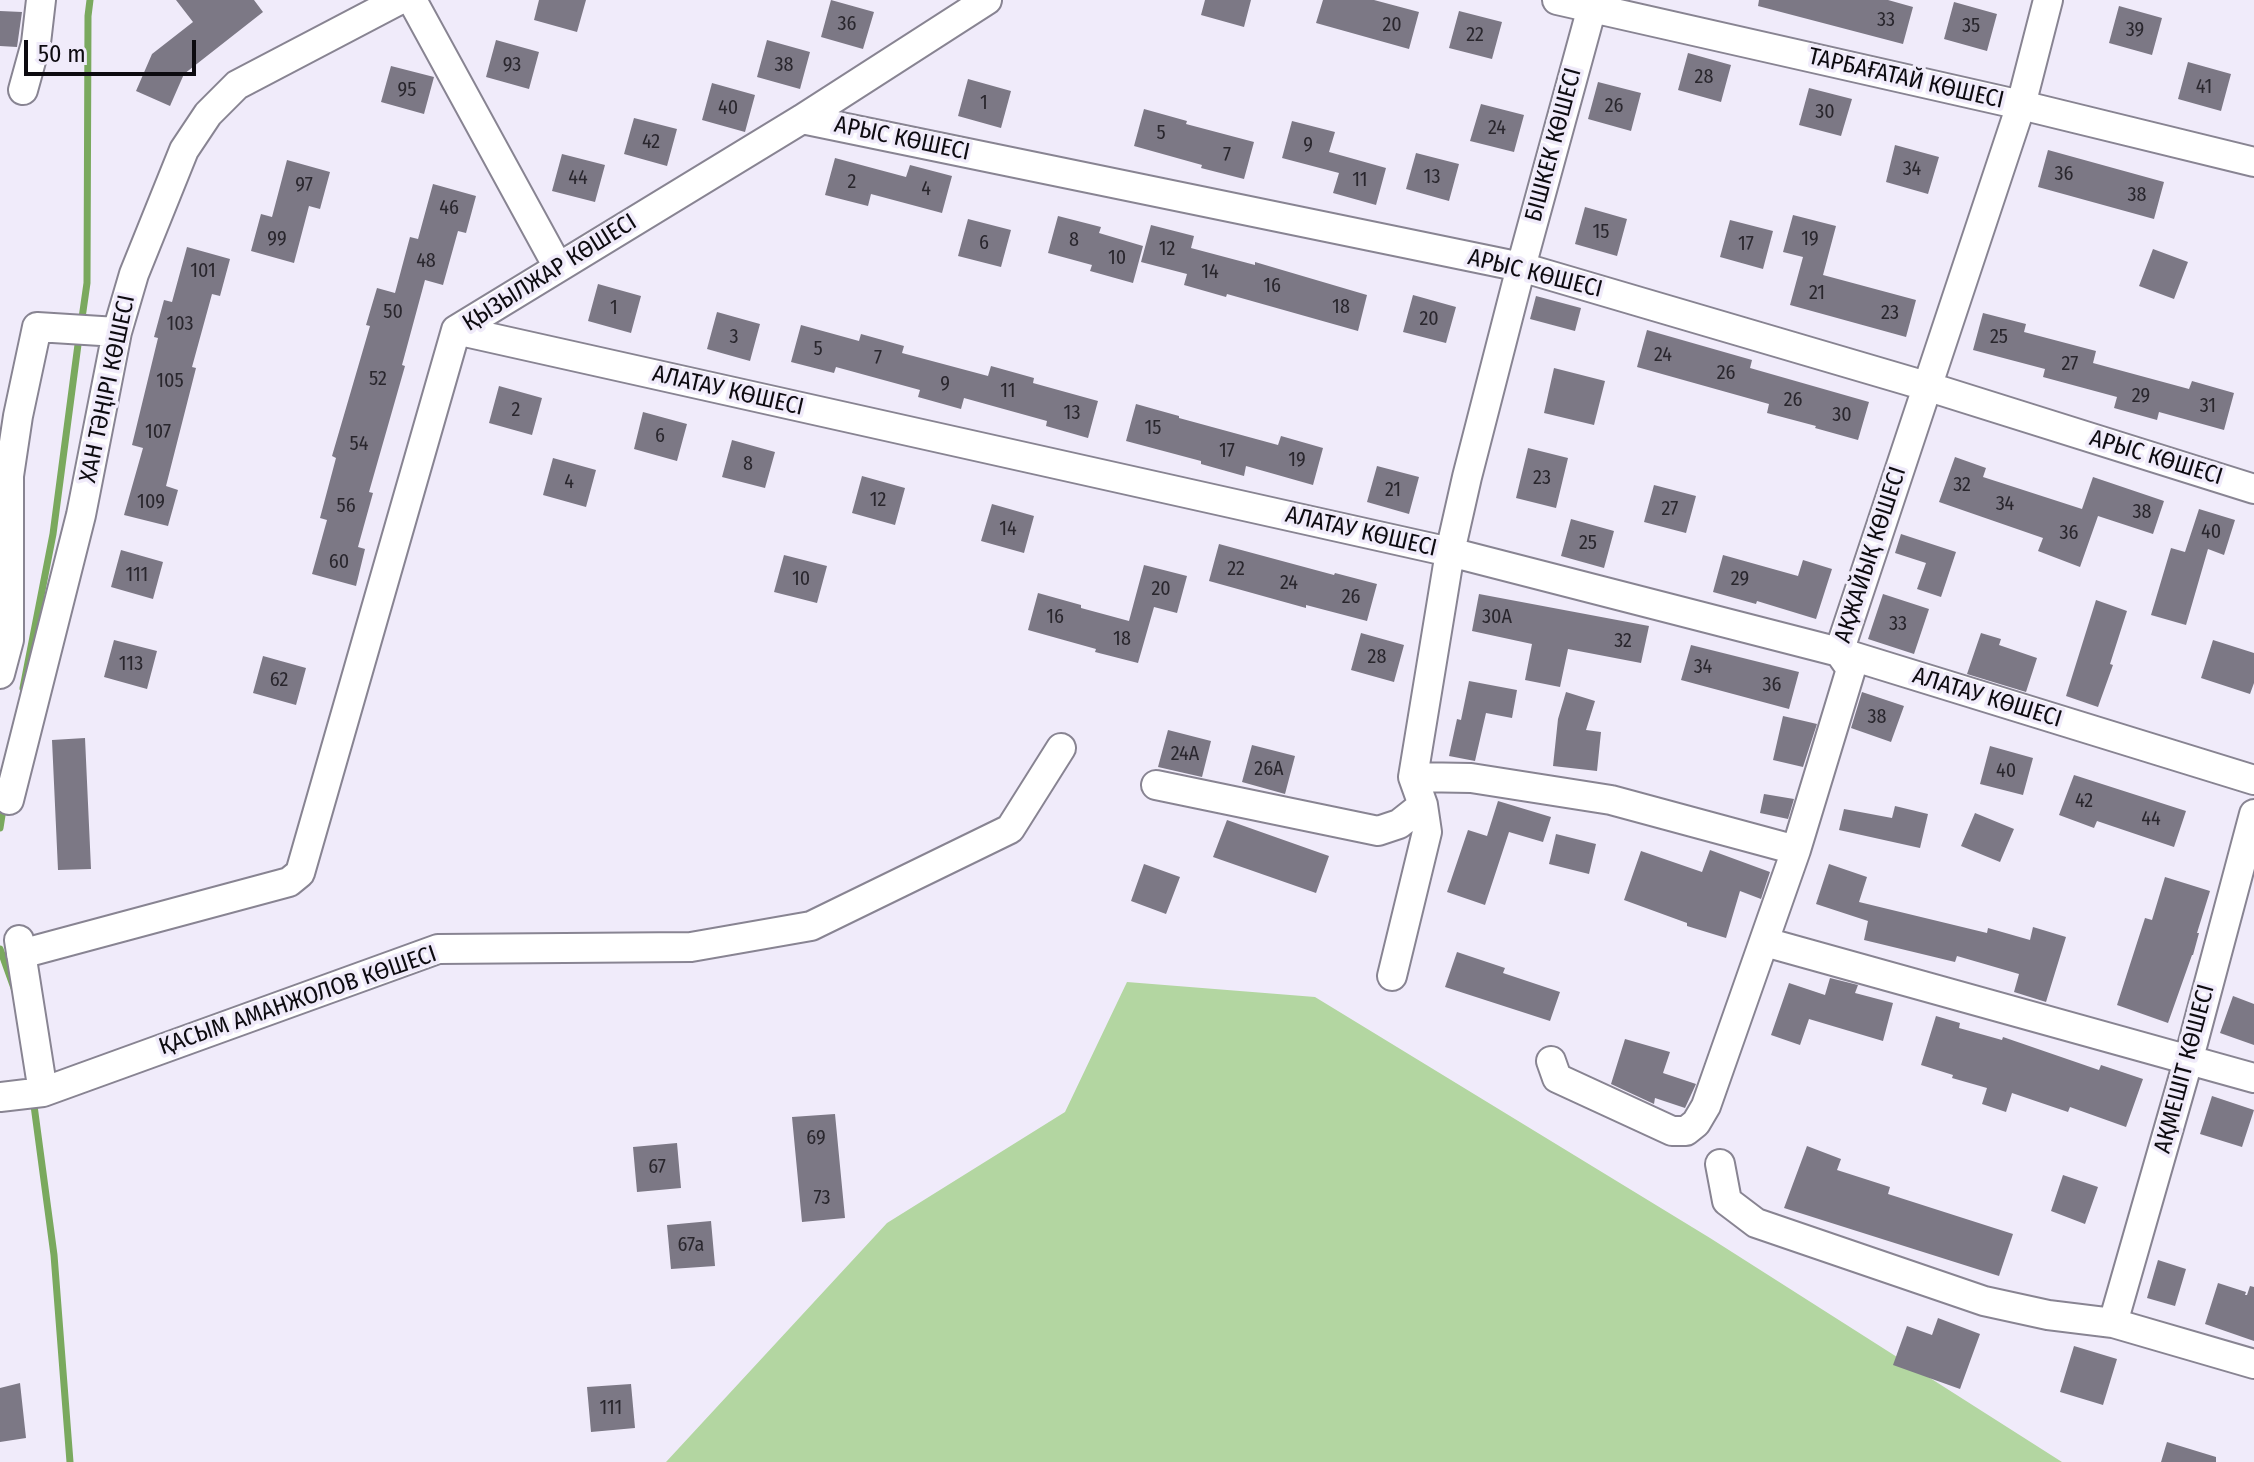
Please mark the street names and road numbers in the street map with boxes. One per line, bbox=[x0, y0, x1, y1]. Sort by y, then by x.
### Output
street label: ТАРБАҒАТАЙ КӨШЕСІ bbox=[1805, 42, 2007, 116]
street label: БІШКЕК КӨШЕСІ bbox=[1520, 65, 1588, 225]
street label: АРЫС КӨШЕСІ bbox=[832, 111, 972, 167]
street label: ҚЫЗЫЛЖАР КӨШЕСІ bbox=[458, 208, 642, 338]
street label: АРЫС КӨШЕСІ bbox=[1465, 243, 1605, 305]
street label: ХАН ТӘҢІРІ КӨШЕСІ bbox=[74, 293, 142, 485]
street label: АЛАТАУ КӨШЕСІ bbox=[650, 360, 806, 422]
street label: АРЫС КӨШЕСІ bbox=[2086, 424, 2226, 492]
street label: АҚЖАЙЫҚ КӨШЕСІ bbox=[1829, 463, 1913, 647]
street label: АЛАТАУ КӨШЕСІ bbox=[1283, 501, 1439, 563]
street label: АЛАТАУ КӨШЕСІ bbox=[1909, 662, 2065, 734]
street label: ҚАСЫМ АМАНЖОЛОВ КӨШЕСІ bbox=[155, 940, 441, 1062]
street label: АҚМЕШІТ КӨШЕСІ bbox=[2149, 982, 2221, 1156]

